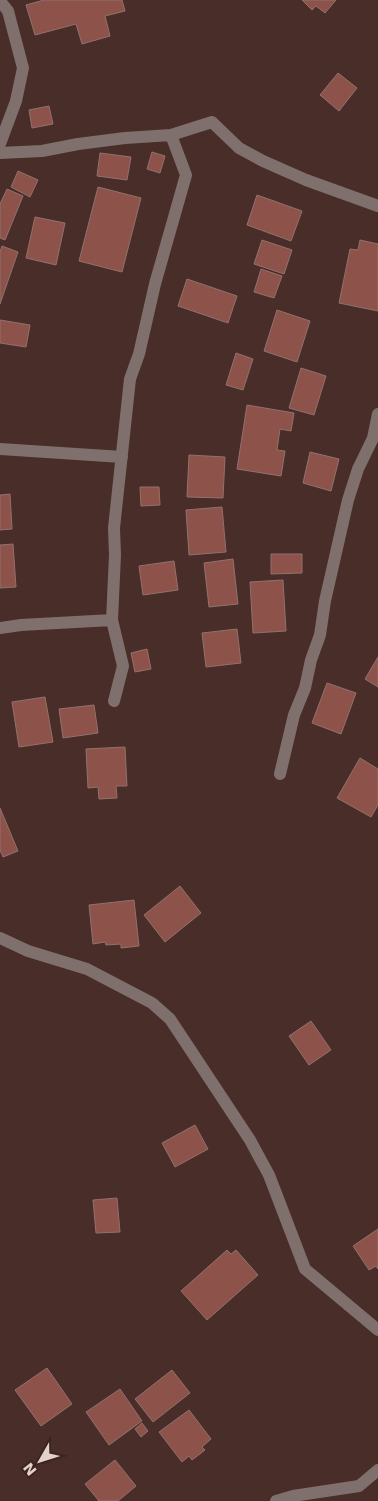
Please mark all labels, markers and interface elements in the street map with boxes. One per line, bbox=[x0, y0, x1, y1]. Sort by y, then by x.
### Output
north arrow bbox=[15, 1436, 65, 1486]
text: N bbox=[20, 1460, 40, 1479]

